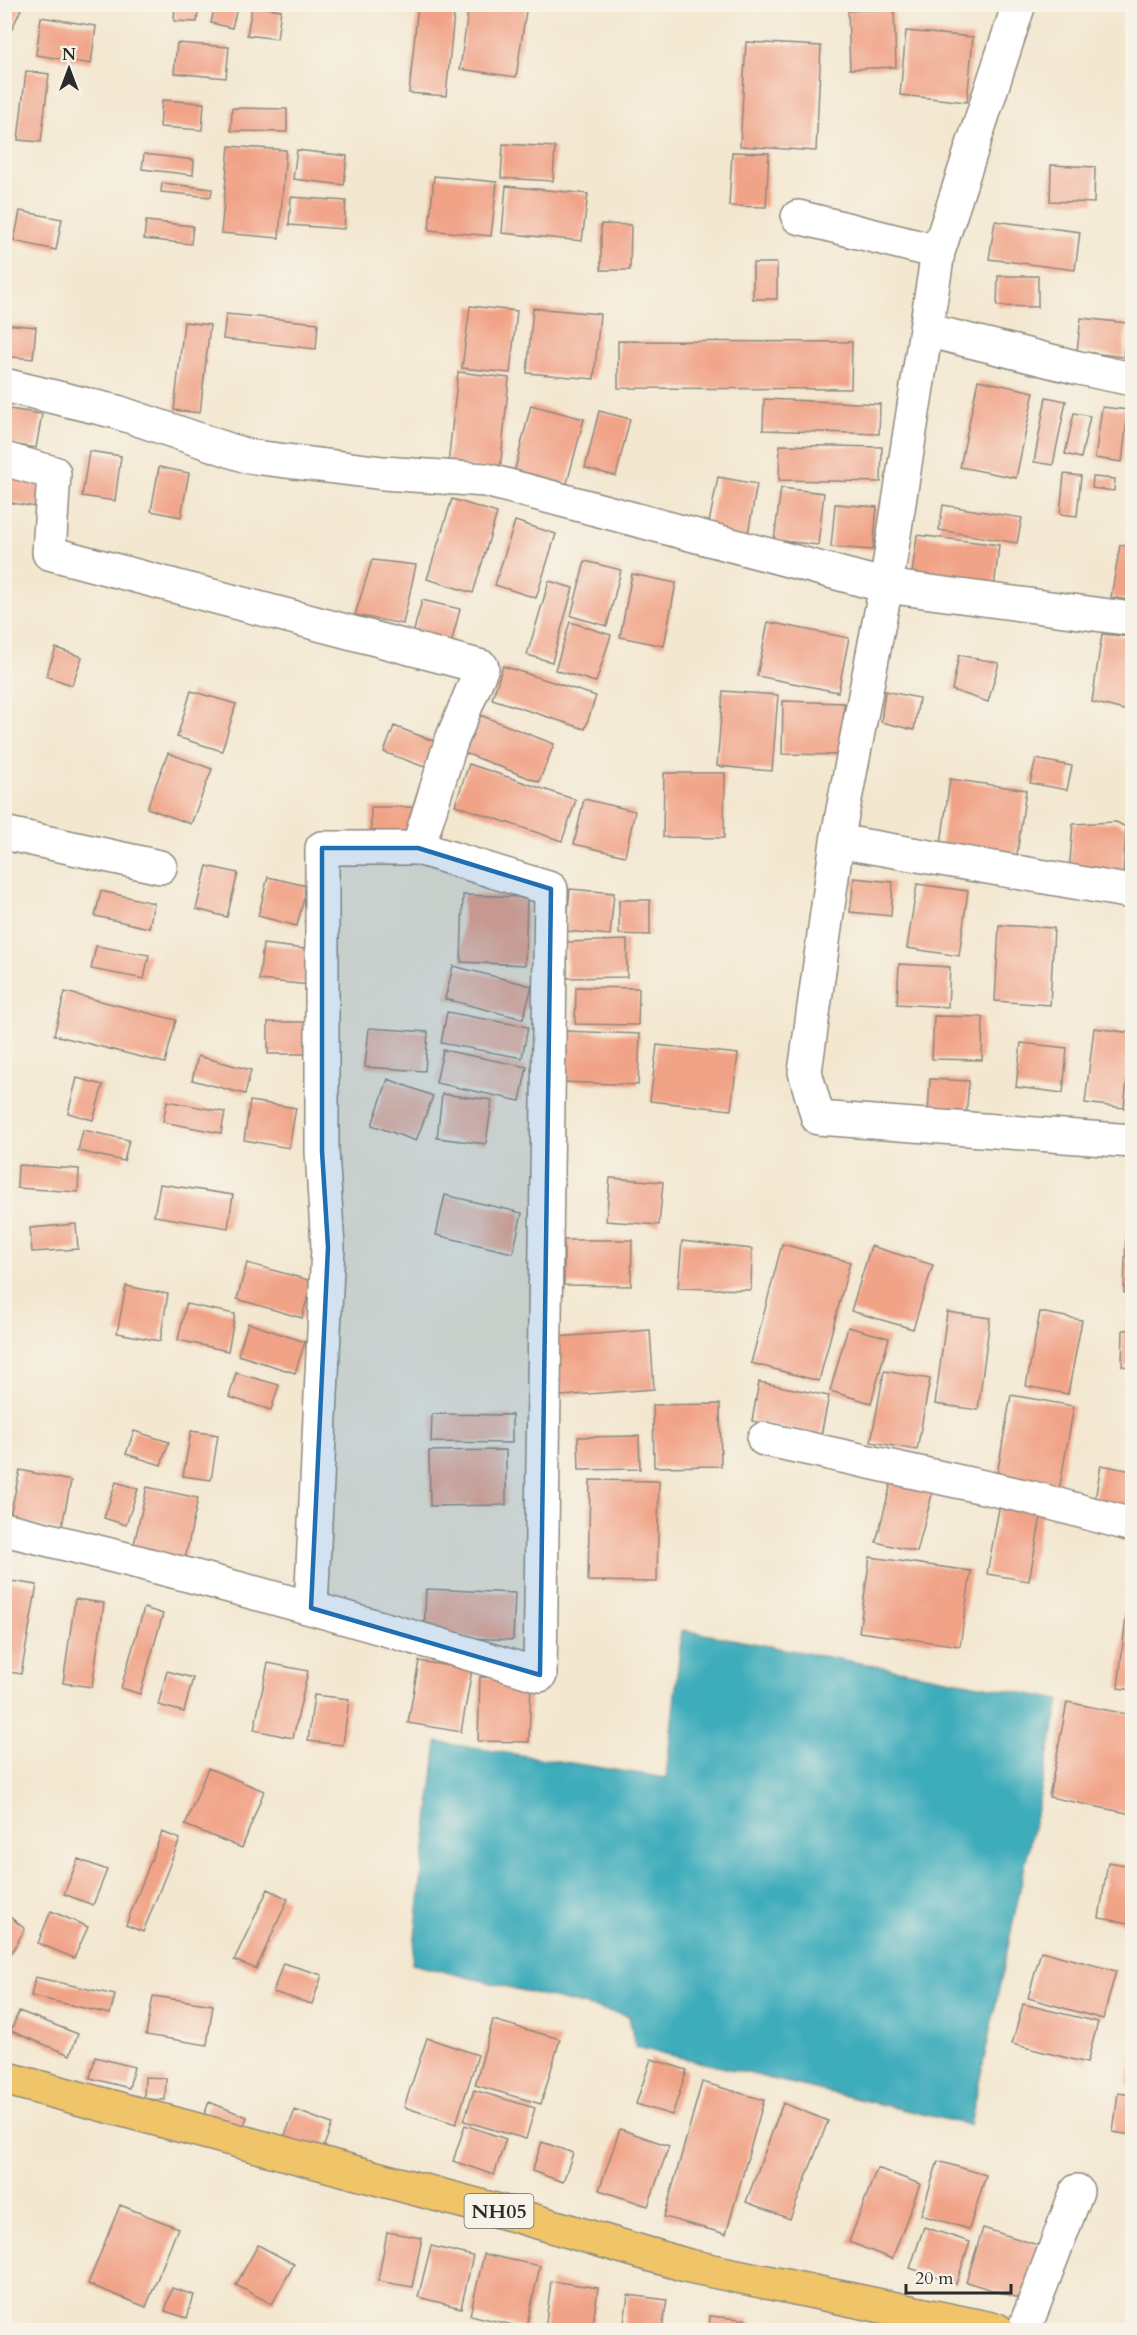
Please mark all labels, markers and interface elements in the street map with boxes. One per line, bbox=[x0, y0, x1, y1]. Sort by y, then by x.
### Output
north arrow bbox=[39, 39, 99, 99]
text: N bbox=[62, 44, 76, 66]
road number: NH05 bbox=[464, 2194, 534, 2228]
scale bar bbox=[906, 2257, 1011, 2295]
text: 20 m bbox=[915, 2266, 954, 2291]

